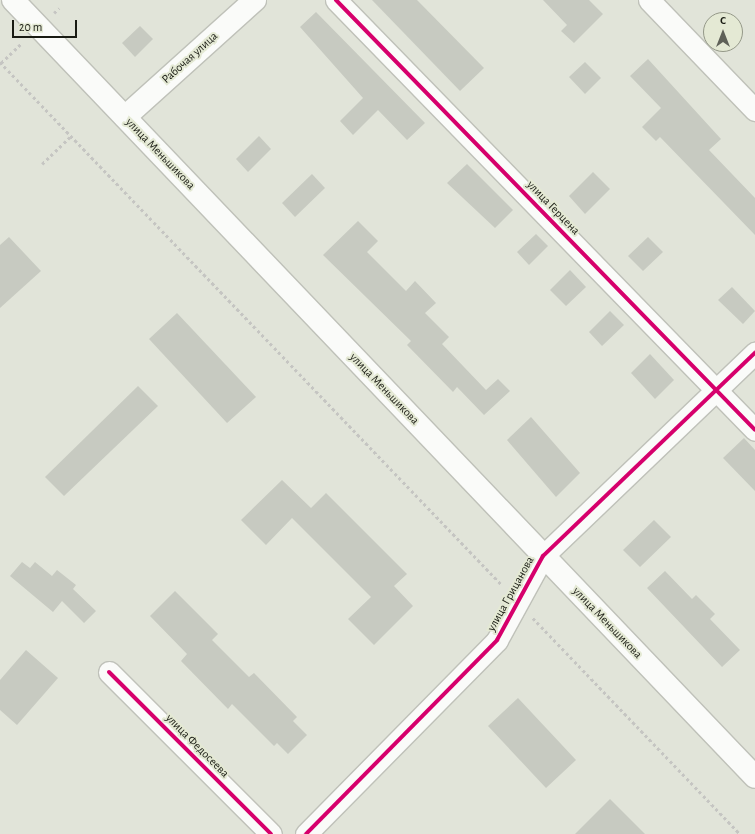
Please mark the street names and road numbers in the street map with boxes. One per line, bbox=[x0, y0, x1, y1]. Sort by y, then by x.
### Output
street label: Рабочая улица bbox=[159, 29, 221, 87]
street label: улица Меньшикова bbox=[122, 115, 198, 193]
street label: улица Герцена bbox=[524, 178, 582, 238]
street label: улица Меньшикова bbox=[346, 350, 422, 428]
street label: улица Грицанова bbox=[485, 554, 537, 634]
street label: улица Меньшикова bbox=[569, 584, 645, 662]
street label: улица Федосеева bbox=[162, 711, 232, 781]

